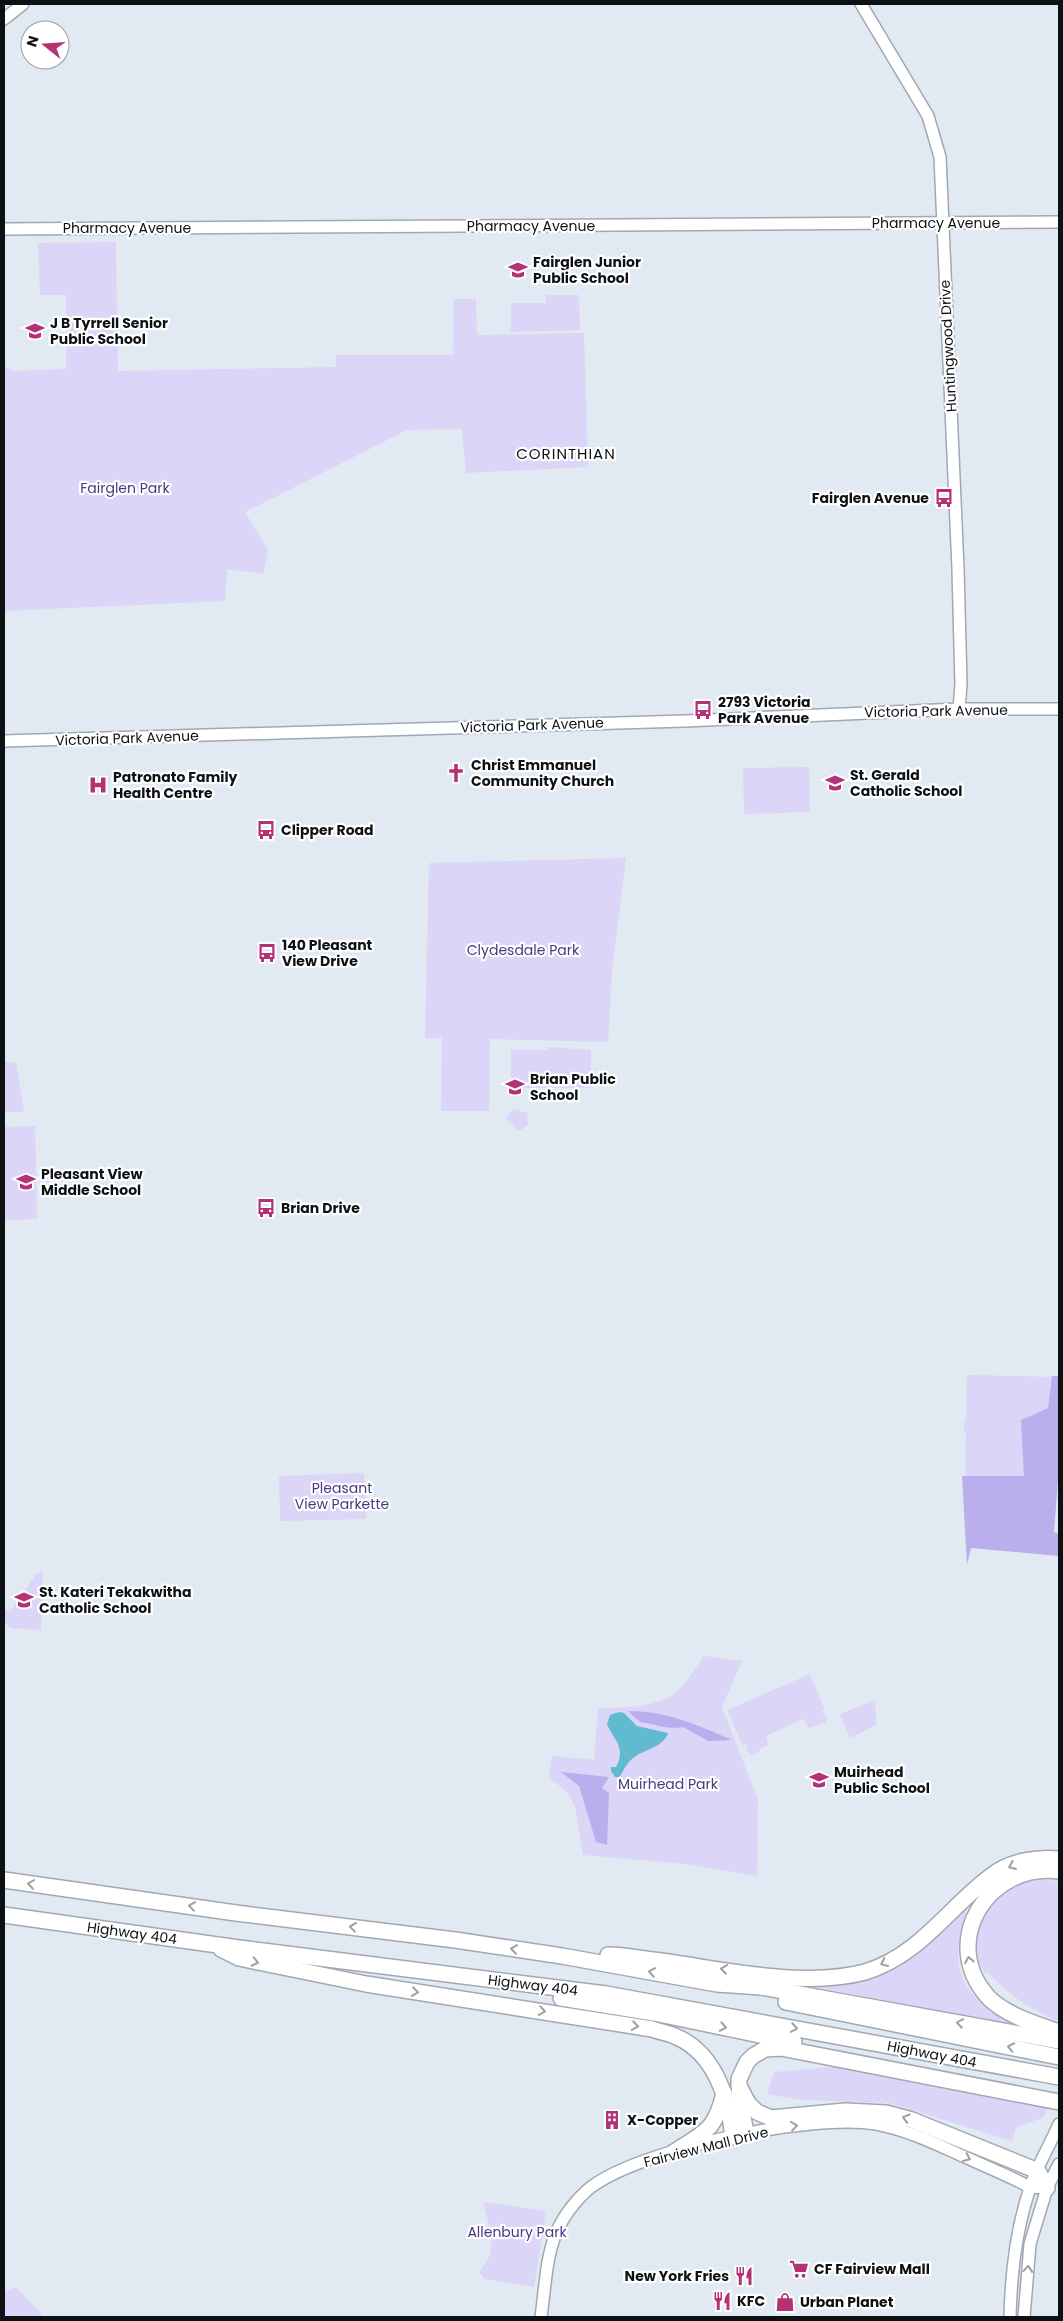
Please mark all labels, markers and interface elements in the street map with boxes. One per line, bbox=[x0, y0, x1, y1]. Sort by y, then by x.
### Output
north arrow bbox=[20, 20, 70, 70]
text: N bbox=[21, 33, 44, 49]
street label: Pharmacy Avenue bbox=[872, 213, 1000, 233]
street label: Pharmacy Avenue bbox=[467, 216, 595, 236]
street label: Pharmacy Avenue bbox=[63, 218, 191, 238]
place label: Fairglen Junior Public School bbox=[533, 252, 641, 288]
school or university icon: Fairglen Junior Public School bbox=[507, 259, 529, 281]
street label: Huntingwood Drive bbox=[935, 279, 961, 413]
place label: J B Tyrrell Senior Public School bbox=[50, 313, 168, 349]
school or university icon: J B Tyrrell Senior Public School bbox=[24, 320, 46, 342]
district label: CORINTHIAN bbox=[516, 443, 616, 464]
park label: Fairglen Park bbox=[80, 478, 171, 498]
bus stop icon: Fairglen Avenue bbox=[933, 487, 955, 509]
place label: Fairglen Avenue bbox=[812, 488, 929, 508]
place label: 2793 Victoria Park Avenue bbox=[718, 692, 811, 728]
bus stop icon: 2793 Victoria Park Avenue bbox=[692, 699, 714, 721]
street label: Victoria Park Avenue bbox=[864, 700, 1008, 722]
street label: Victoria Park Avenue bbox=[460, 712, 604, 738]
street label: Victoria Park Avenue bbox=[55, 725, 199, 751]
place label: Christ Emmanuel Community Church bbox=[471, 755, 614, 791]
church icon: Christ Emmanuel Community Church bbox=[445, 762, 467, 784]
place label: St. Gerald Catholic School bbox=[850, 765, 962, 801]
place label: Patronato Family Health Centre bbox=[113, 767, 238, 803]
school or university icon: St. Gerald Catholic School bbox=[824, 772, 846, 794]
hospital icon: Patronato Family Health Centre bbox=[87, 774, 109, 796]
bus stop icon: Clipper Road bbox=[255, 819, 277, 841]
place label: Clipper Road bbox=[281, 820, 374, 840]
place label: 140 Pleasant View Drive bbox=[282, 935, 373, 971]
park label: Clydesdale Park bbox=[467, 940, 580, 960]
bus stop icon: 140 Pleasant View Drive bbox=[256, 942, 278, 964]
place label: Brian Public School bbox=[530, 1069, 616, 1105]
school or university icon: Brian Public School bbox=[504, 1076, 526, 1098]
place label: Pleasant View Middle School bbox=[41, 1164, 143, 1200]
school or university icon: Pleasant View Middle School bbox=[15, 1171, 37, 1193]
bus stop icon: Brian Drive bbox=[255, 1197, 277, 1219]
place label: Brian Drive bbox=[281, 1198, 360, 1218]
park label: Pleasant View Parkette bbox=[295, 1478, 389, 1514]
place label: St. Kateri Tekakwitha Catholic School bbox=[39, 1582, 191, 1618]
school or university icon: St. Kateri Tekakwitha Catholic School bbox=[13, 1589, 35, 1611]
place label: Muirhead Public School bbox=[834, 1762, 930, 1798]
school or university icon: Muirhead Public School bbox=[808, 1769, 830, 1791]
park label: Muirhead Park bbox=[618, 1774, 719, 1794]
one-way arrow bbox=[1008, 1859, 1017, 1870]
one-way arrow bbox=[26, 1879, 35, 1889]
one-way arrow bbox=[187, 1902, 196, 1912]
street label: Highway 404 bbox=[86, 1917, 178, 1949]
one-way arrow bbox=[348, 1922, 356, 1933]
one-way arrow bbox=[509, 1944, 517, 1955]
one-way arrow bbox=[965, 1955, 975, 1964]
one-way arrow bbox=[251, 1956, 260, 1966]
one-way arrow bbox=[880, 1957, 889, 1968]
one-way arrow bbox=[720, 1964, 728, 1975]
one-way arrow bbox=[647, 1967, 656, 1978]
street label: Highway 404 bbox=[487, 1970, 579, 2000]
one-way arrow bbox=[411, 1986, 420, 1996]
one-way arrow bbox=[537, 2006, 546, 2016]
one-way arrow bbox=[955, 2019, 964, 2029]
one-way arrow bbox=[630, 2021, 639, 2031]
one-way arrow bbox=[718, 2022, 727, 2032]
one-way arrow bbox=[790, 2023, 799, 2033]
street label: Highway 404 bbox=[886, 2036, 979, 2072]
one-way arrow bbox=[1007, 2043, 1016, 2053]
building icon: X-Copper bbox=[601, 2109, 623, 2131]
place label: X-Copper bbox=[627, 2110, 698, 2130]
one-way arrow bbox=[902, 2114, 910, 2124]
one-way arrow bbox=[790, 2121, 798, 2132]
street label: Fairview Mall Drive bbox=[642, 2122, 771, 2172]
one-way arrow bbox=[962, 2152, 971, 2162]
park label: Allenbury Park bbox=[467, 2222, 567, 2242]
supermarket icon: CF Fairview Mall bbox=[788, 2258, 810, 2280]
place label: CF Fairview Mall bbox=[814, 2259, 930, 2279]
one-way arrow bbox=[1022, 2264, 1033, 2272]
restaurant icon: New York Fries bbox=[733, 2265, 755, 2287]
place label: New York Fries bbox=[625, 2266, 729, 2286]
restaurant icon: KFC bbox=[711, 2290, 733, 2312]
place label: KFC bbox=[737, 2291, 765, 2311]
shop icon: Urban Planet bbox=[774, 2291, 796, 2313]
place label: Urban Planet bbox=[800, 2292, 894, 2312]

